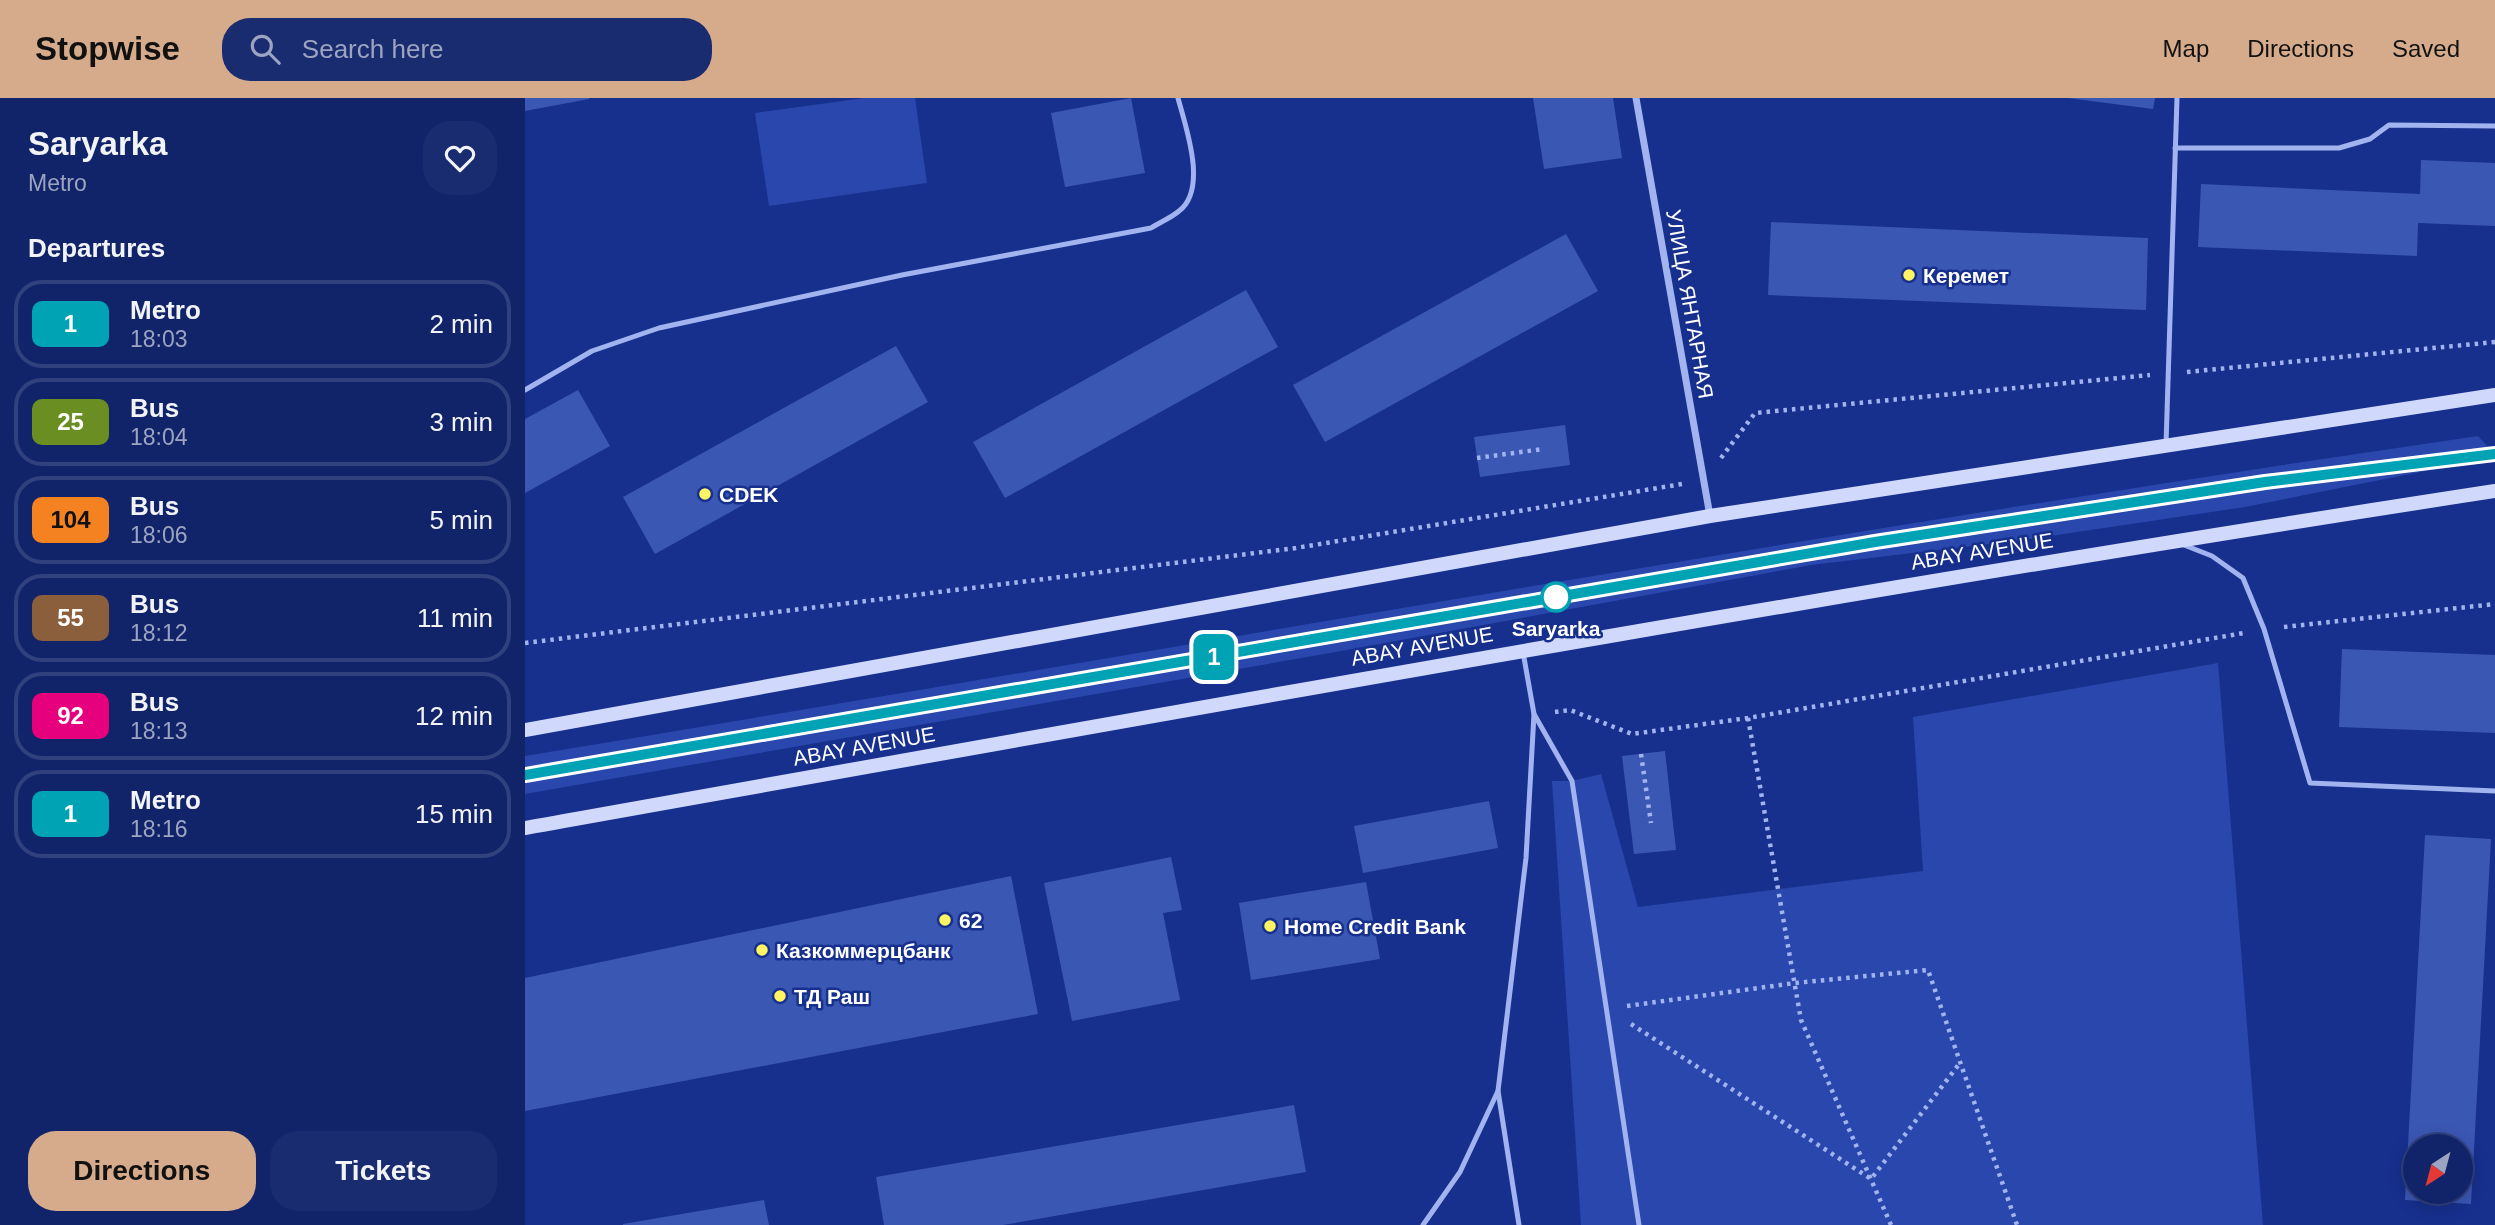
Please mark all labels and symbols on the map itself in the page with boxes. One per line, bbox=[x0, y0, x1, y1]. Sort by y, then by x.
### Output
street label: УЛИЦА ЯНТАРНАЯ bbox=[1662, 208, 1718, 400]
place label: Керемет bbox=[1923, 264, 2009, 287]
marker: Керемет bbox=[1901, 267, 1917, 283]
place label: CDEK bbox=[719, 483, 779, 506]
marker: CDEK bbox=[697, 486, 713, 502]
street label: ABAY AVENUE bbox=[1909, 528, 2055, 574]
marker: Saryarka bbox=[1541, 582, 1571, 612]
place label: Saryarka bbox=[1512, 617, 1601, 640]
street label: ABAY AVENUE bbox=[1349, 622, 1495, 670]
line badge: 1 bbox=[1191, 634, 1237, 680]
street label: ABAY AVENUE bbox=[791, 722, 937, 770]
place label: 62 bbox=[959, 909, 982, 932]
marker: 62 bbox=[937, 912, 953, 928]
place label: Home Credit Bank bbox=[1284, 915, 1466, 938]
marker: Home Credit Bank bbox=[1262, 918, 1278, 934]
place label: Казкоммерцбанк bbox=[776, 939, 951, 962]
marker: Казкоммерцбанк bbox=[754, 942, 770, 958]
place label: ТД Раш bbox=[794, 985, 870, 1008]
marker: ТД Раш bbox=[772, 988, 788, 1004]
north arrow bbox=[2403, 1134, 2473, 1204]

